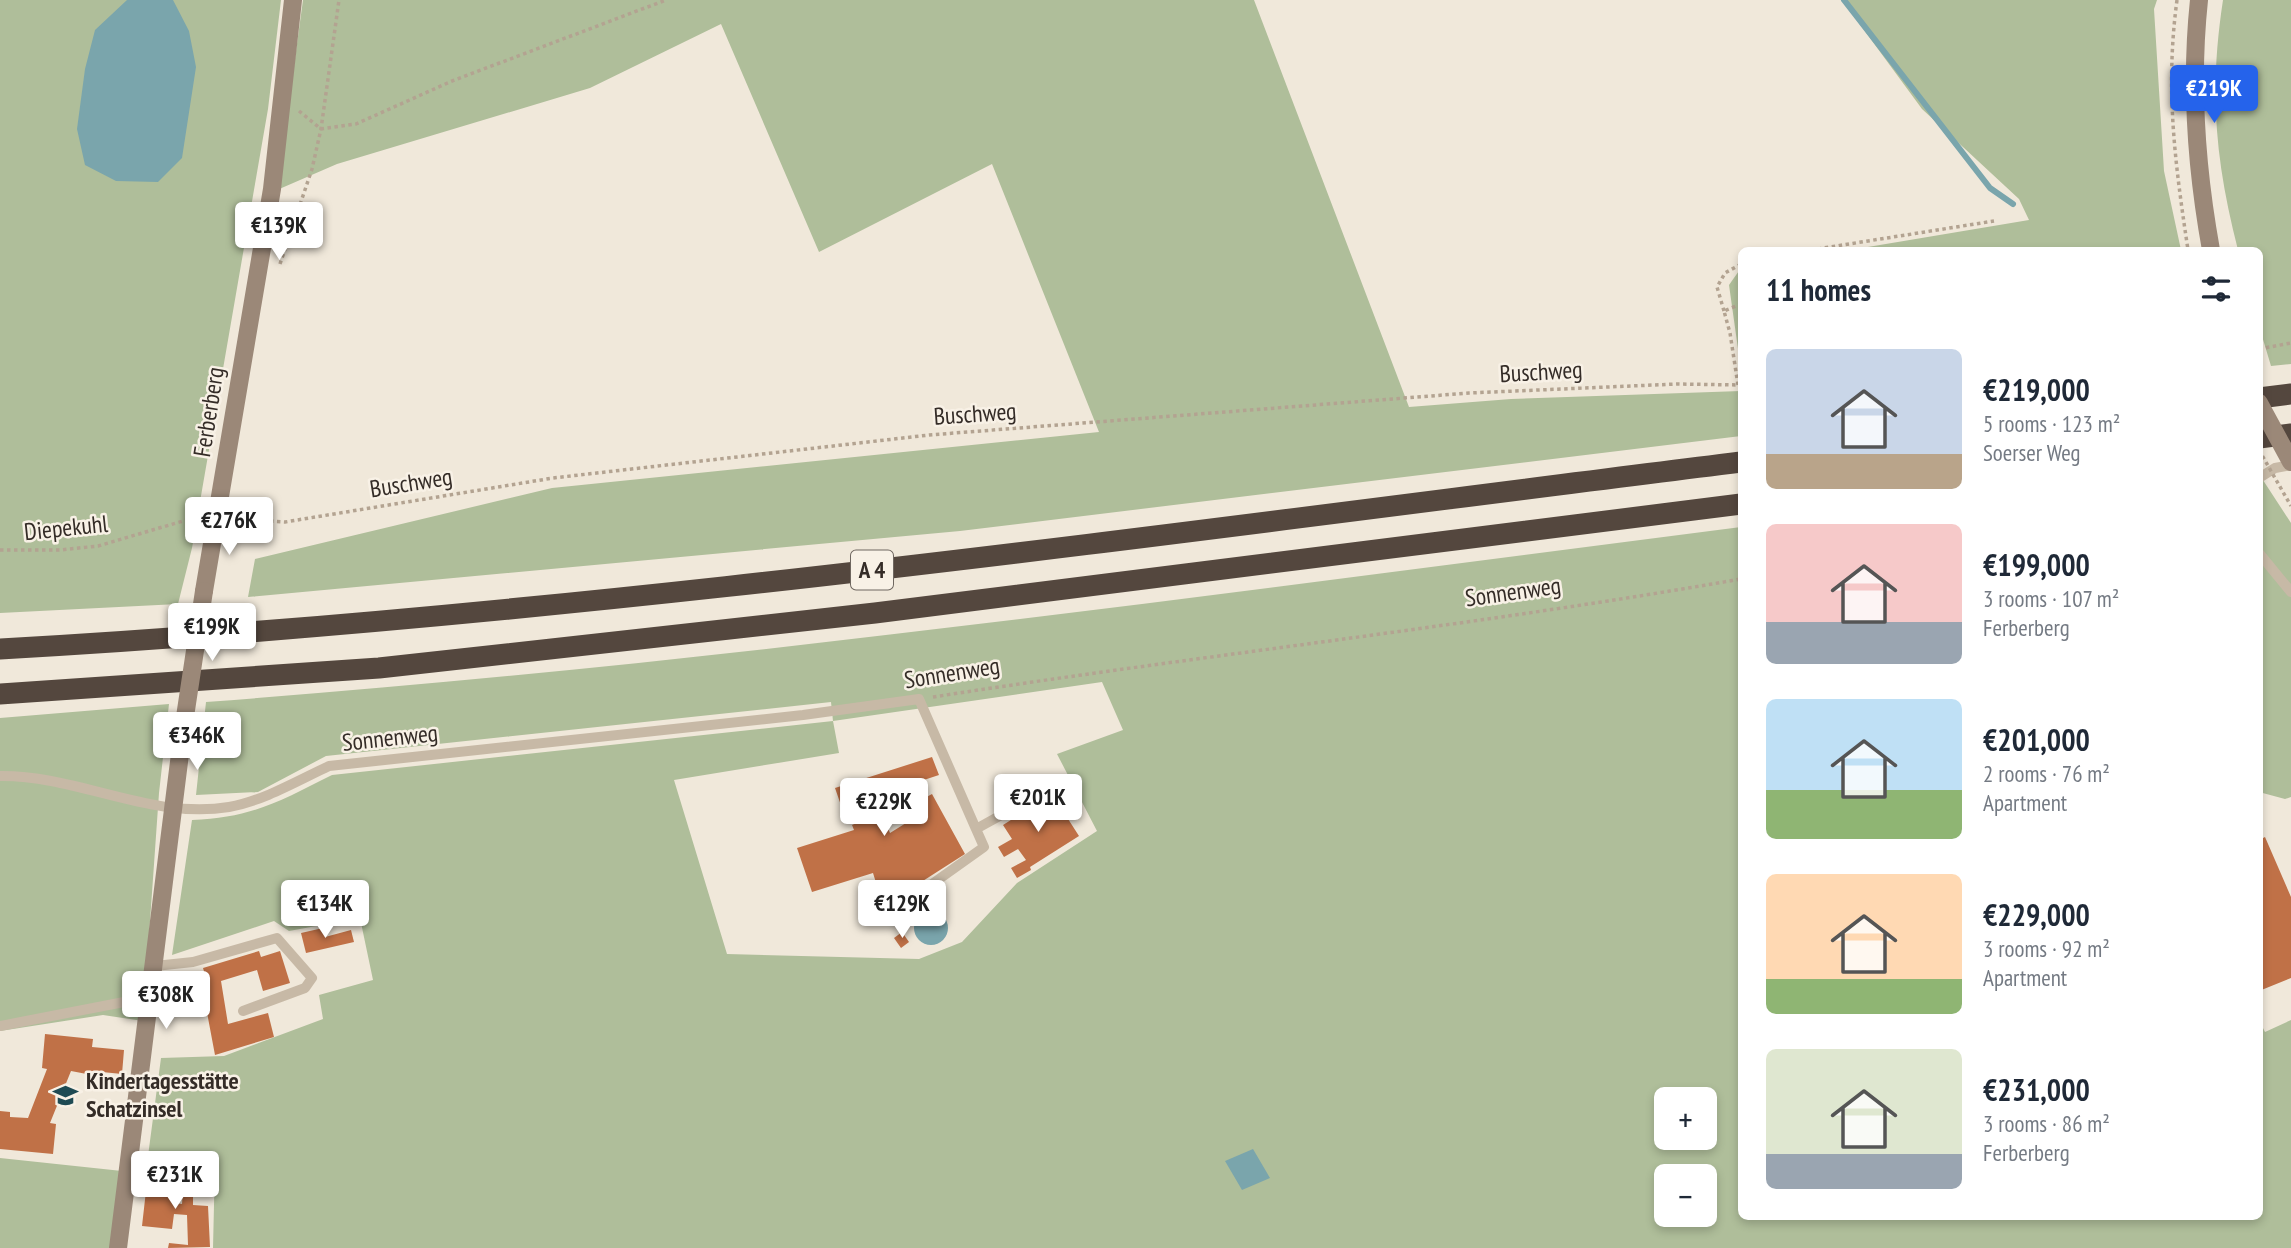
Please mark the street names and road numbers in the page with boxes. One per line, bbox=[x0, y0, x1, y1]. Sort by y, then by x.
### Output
street label: Buschweg bbox=[1499, 354, 1583, 389]
street label: Ferberberg bbox=[186, 365, 231, 459]
street label: Buschweg bbox=[933, 395, 1017, 432]
street label: Buschweg bbox=[368, 461, 454, 504]
street label: Diepekuhl bbox=[23, 508, 110, 547]
road number: A 4 bbox=[851, 550, 893, 590]
street label: Sonnenweg bbox=[1463, 569, 1563, 614]
street label: Sonnenweg bbox=[902, 650, 1002, 695]
street label: Sonnenweg bbox=[340, 717, 439, 758]

